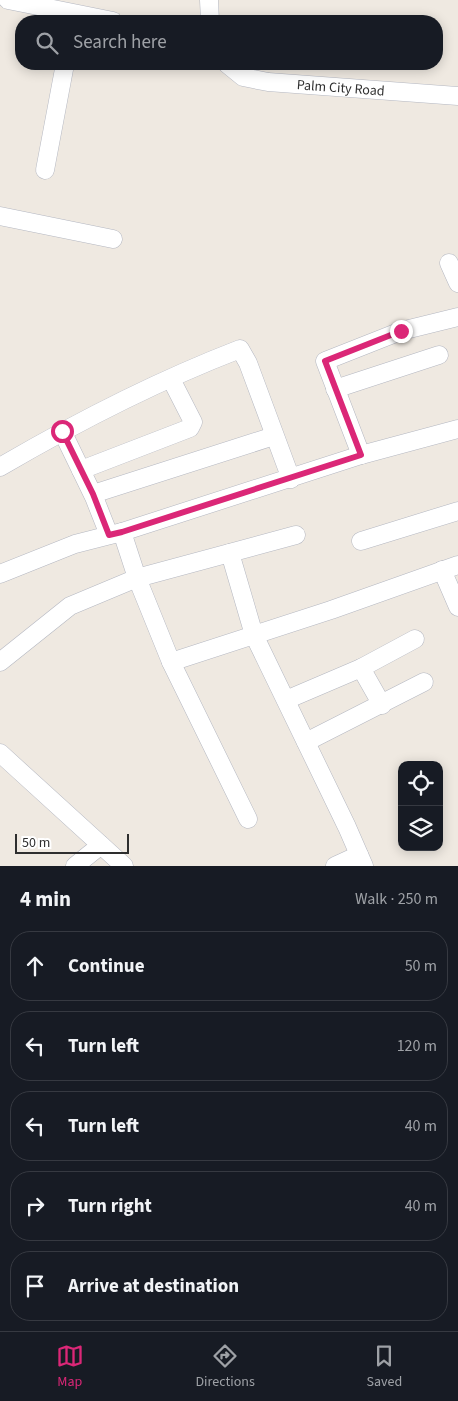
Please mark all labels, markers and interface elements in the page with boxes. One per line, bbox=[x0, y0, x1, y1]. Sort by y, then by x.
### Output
search box bbox=[15, 15, 443, 70]
icon: search bbox=[33, 29, 61, 57]
text: Search here bbox=[73, 29, 167, 56]
street label: Palm City Road bbox=[296, 75, 385, 102]
route end bbox=[390, 320, 413, 343]
route start bbox=[51, 420, 74, 443]
map controls bbox=[398, 761, 443, 851]
button: locate bbox=[398, 761, 443, 806]
button: layers bbox=[398, 806, 443, 851]
scale bar bbox=[15, 831, 129, 854]
text: 50 m bbox=[22, 833, 50, 853]
text: 4 min bbox=[20, 884, 71, 914]
text: Walk · 250 m bbox=[355, 888, 438, 910]
icon: ahead bbox=[21, 952, 49, 980]
text: Continue bbox=[68, 953, 145, 980]
text: 50 m bbox=[405, 955, 437, 977]
icon: left bbox=[21, 1032, 49, 1060]
text: Turn left bbox=[68, 1033, 139, 1060]
text: 120 m bbox=[397, 1035, 437, 1057]
icon: left bbox=[21, 1112, 49, 1140]
text: Turn left bbox=[68, 1113, 139, 1140]
text: 40 m bbox=[405, 1115, 437, 1137]
icon: right bbox=[21, 1192, 49, 1220]
text: Turn right bbox=[68, 1193, 152, 1220]
text: 40 m bbox=[405, 1195, 437, 1217]
icon: arrive bbox=[21, 1272, 49, 1300]
text: Arrive at destination bbox=[68, 1273, 239, 1300]
tab: Map bbox=[56, 1342, 84, 1392]
tab: Directions bbox=[196, 1342, 255, 1392]
tab: Saved bbox=[366, 1342, 402, 1392]

